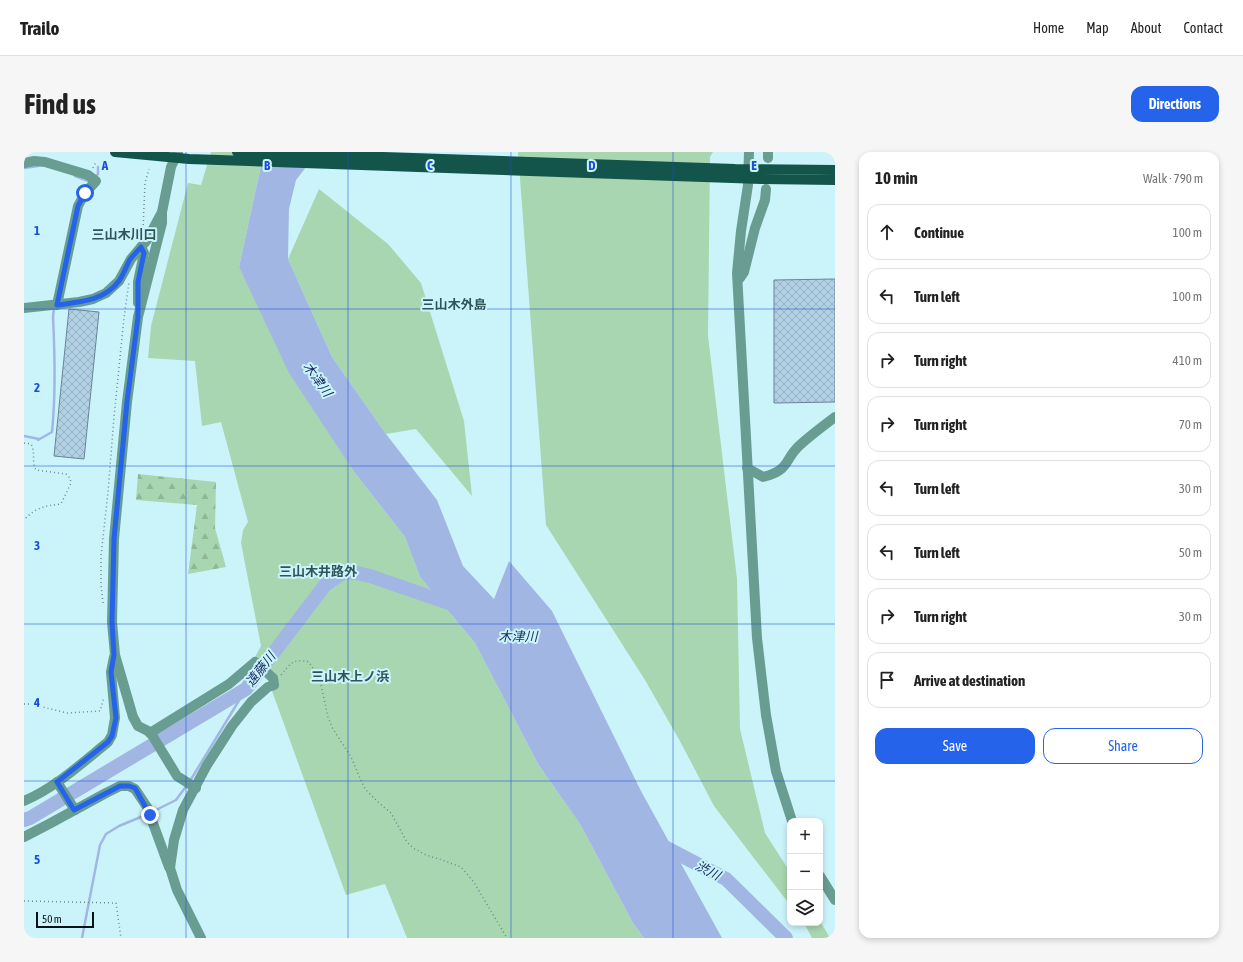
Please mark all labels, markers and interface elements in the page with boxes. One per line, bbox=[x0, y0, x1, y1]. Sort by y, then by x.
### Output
text: Trailo bbox=[20, 17, 59, 39]
text: Home bbox=[1033, 20, 1064, 36]
text: Map bbox=[1086, 20, 1109, 36]
text: About bbox=[1131, 20, 1162, 36]
text: Contact bbox=[1184, 20, 1223, 36]
button: Directions bbox=[1131, 86, 1219, 122]
text: Find us bbox=[24, 88, 96, 120]
text: A bbox=[101, 158, 109, 173]
text: B bbox=[264, 158, 271, 173]
text: C bbox=[427, 158, 433, 173]
text: D bbox=[588, 158, 596, 173]
text: E bbox=[751, 158, 757, 173]
text: 10 min bbox=[875, 168, 918, 188]
text: Walk · 790 m bbox=[1143, 171, 1203, 186]
route start bbox=[76, 184, 94, 202]
icon: ahead bbox=[876, 221, 898, 243]
text: 1 bbox=[34, 223, 40, 238]
text: Continue bbox=[914, 224, 964, 241]
text: 100 m bbox=[1173, 225, 1202, 240]
district label: 三山木川口 bbox=[91, 227, 157, 242]
icon: left bbox=[876, 285, 898, 307]
text: Turn left bbox=[914, 288, 960, 305]
text: 100 m bbox=[1173, 289, 1202, 304]
district label: 三山木外島 bbox=[421, 297, 487, 312]
icon: right bbox=[876, 349, 898, 371]
text: Turn right bbox=[914, 352, 967, 369]
text: 410 m bbox=[1173, 353, 1202, 368]
water label: 木津川 bbox=[300, 359, 336, 401]
text: 2 bbox=[34, 380, 40, 395]
icon: right bbox=[876, 413, 898, 435]
text: Turn right bbox=[914, 416, 967, 433]
text: 70 m bbox=[1179, 417, 1202, 432]
icon: left bbox=[876, 477, 898, 499]
text: Turn left bbox=[914, 480, 960, 497]
text: 30 m bbox=[1179, 481, 1202, 496]
text: 3 bbox=[34, 538, 40, 553]
icon: left bbox=[876, 541, 898, 563]
text: Turn left bbox=[914, 544, 960, 561]
text: 50 m bbox=[1179, 545, 1202, 560]
district label: 三山木井路外 bbox=[279, 564, 358, 579]
icon: right bbox=[876, 605, 898, 627]
text: Turn right bbox=[914, 608, 967, 625]
text: 30 m bbox=[1179, 609, 1202, 624]
water label: 木津川 bbox=[498, 629, 539, 644]
water label: 遠藤川 bbox=[242, 648, 280, 689]
district label: 三山木上ノ浜 bbox=[311, 669, 389, 684]
icon: arrive bbox=[876, 669, 898, 691]
text: Arrive at destination bbox=[914, 672, 1025, 689]
text: 4 bbox=[33, 695, 40, 710]
button: Save bbox=[875, 728, 1035, 764]
button: Share bbox=[1043, 728, 1203, 764]
route end bbox=[141, 806, 159, 824]
map controls bbox=[787, 818, 823, 926]
button: + bbox=[787, 818, 823, 854]
text: 5 bbox=[34, 852, 40, 867]
button: − bbox=[787, 854, 823, 890]
water label: 渋川 bbox=[693, 858, 725, 884]
button: layers bbox=[787, 890, 823, 926]
scale bar bbox=[36, 910, 94, 929]
text: 50 m bbox=[42, 913, 62, 925]

